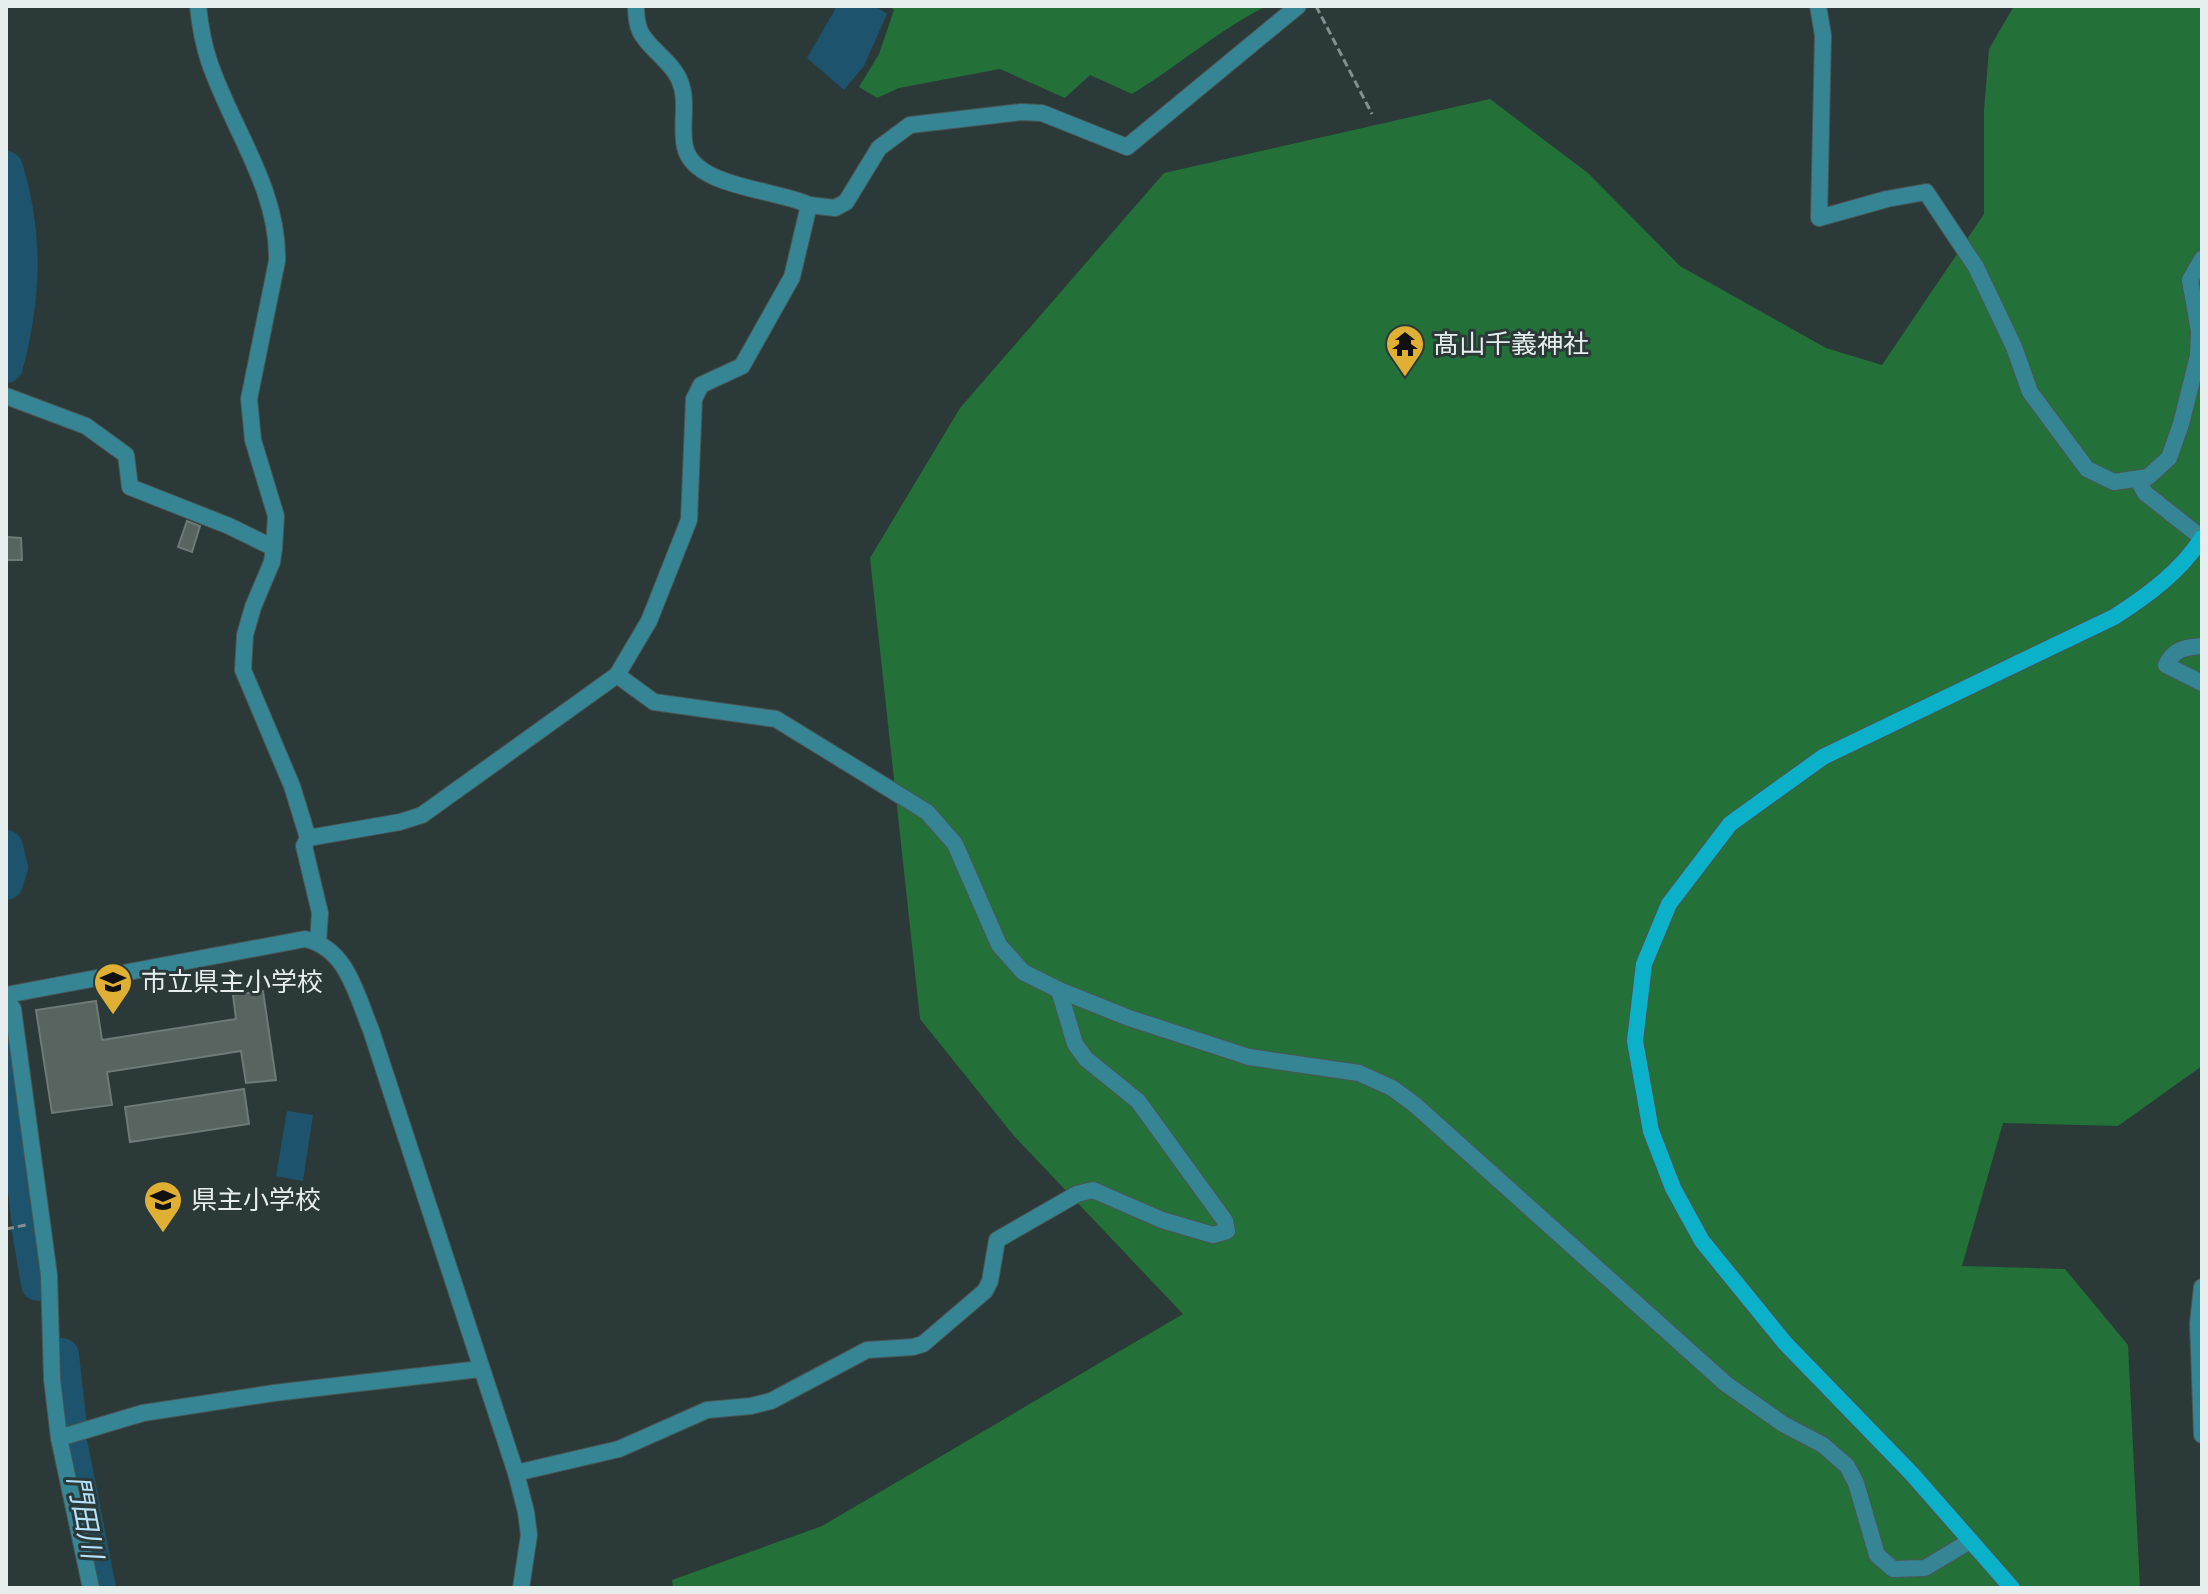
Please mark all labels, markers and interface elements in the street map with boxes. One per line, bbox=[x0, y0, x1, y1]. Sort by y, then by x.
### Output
temple icon: 髙山千義神社 bbox=[1384, 323, 1426, 378]
place label: 髙山千義神社 bbox=[1433, 329, 1589, 359]
school or university icon: 市立県主小学校 bbox=[92, 961, 134, 1016]
place label: 市立県主小学校 bbox=[141, 967, 323, 997]
school or university icon: 県主小学校 bbox=[142, 1179, 184, 1234]
place label: 県主小学校 bbox=[191, 1185, 321, 1215]
water label: 門田川 bbox=[61, 1473, 110, 1564]

